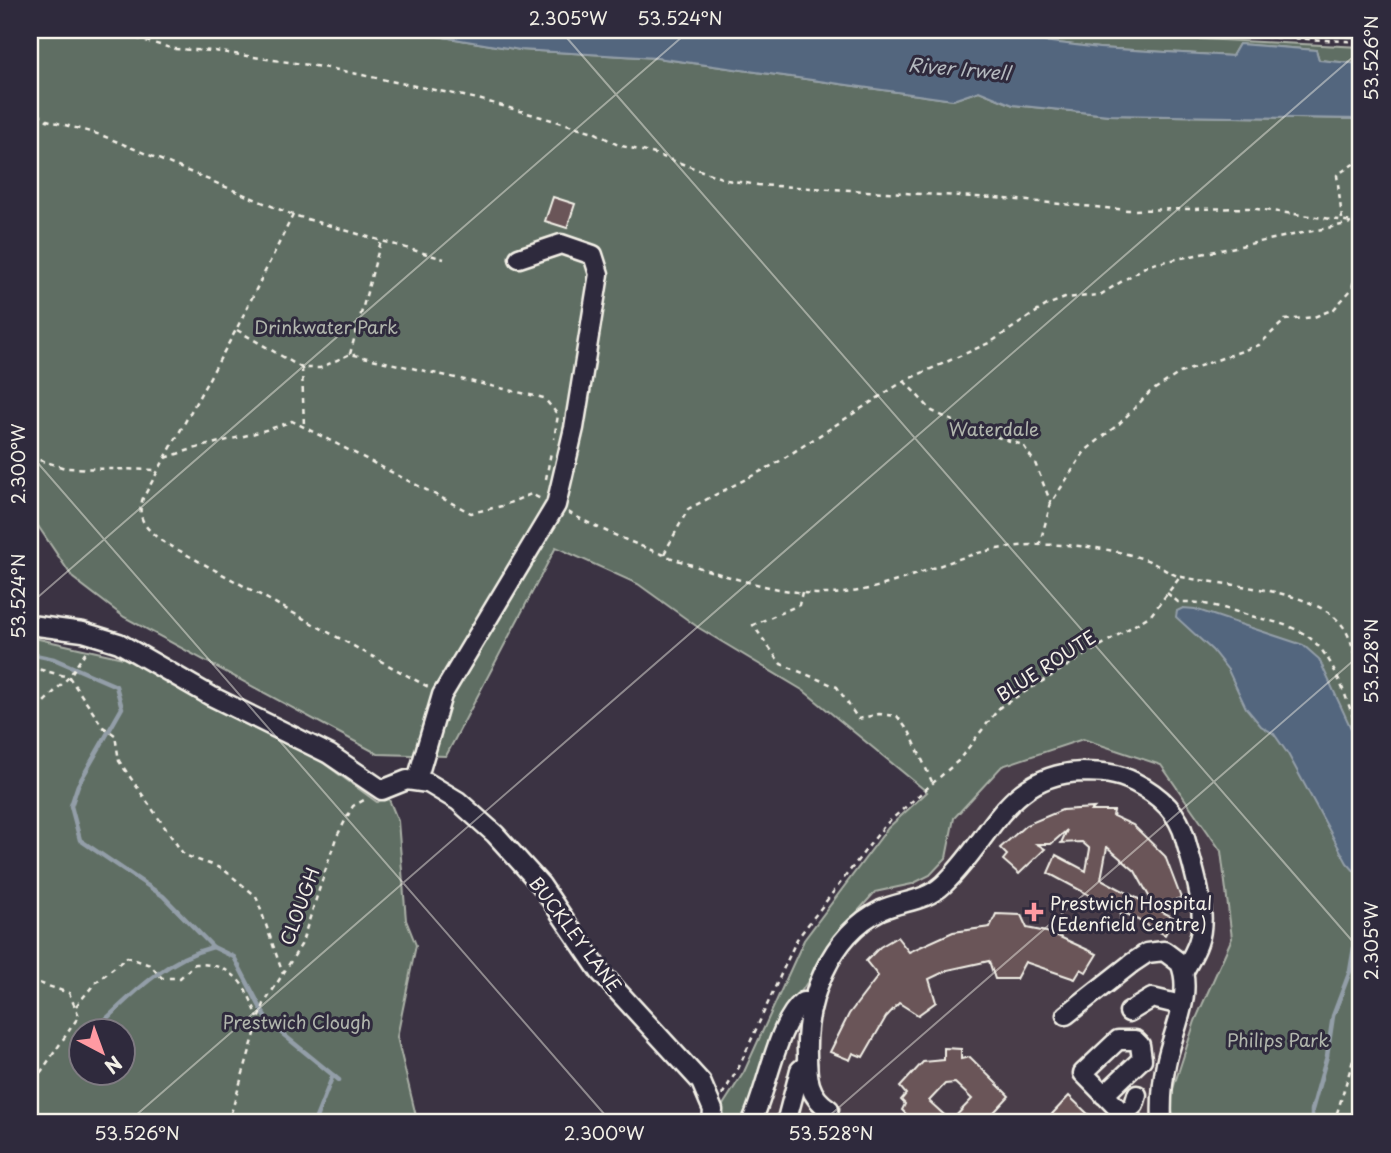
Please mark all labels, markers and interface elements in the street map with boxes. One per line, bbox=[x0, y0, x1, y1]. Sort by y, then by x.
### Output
text: 2.305°W bbox=[529, 4, 608, 31]
text: 53.524°N bbox=[637, 4, 723, 31]
text: 53.526°N bbox=[1357, 15, 1384, 101]
water label: River Irwell bbox=[907, 50, 1014, 87]
park label: Drinkwater Park bbox=[254, 313, 398, 340]
park label: Waterdale bbox=[949, 415, 1039, 442]
text: 2.300°W bbox=[4, 423, 31, 504]
text: 53.524°N bbox=[4, 553, 31, 639]
text: 53.528°N bbox=[1357, 618, 1384, 704]
street label: BLUE ROUTE bbox=[991, 623, 1101, 707]
street label: CLOUGH bbox=[273, 863, 325, 949]
street label: BUCKLEY LANE bbox=[523, 870, 629, 998]
place label: Prestwich Hospital (Edenfield Centre) bbox=[1050, 889, 1212, 937]
text: 2.305°W bbox=[1357, 901, 1384, 980]
marker: Prestwich Hospital (Edenfield Centre) bbox=[1024, 902, 1044, 922]
park label: Prestwich Clough bbox=[223, 1008, 371, 1035]
north arrow bbox=[66, 1016, 136, 1086]
park label: Philips Park bbox=[1227, 1026, 1329, 1053]
text: N bbox=[99, 1050, 129, 1081]
text: 53.526°N bbox=[94, 1119, 180, 1146]
text: 2.300°W bbox=[564, 1119, 645, 1146]
text: 53.528°N bbox=[788, 1119, 874, 1146]

